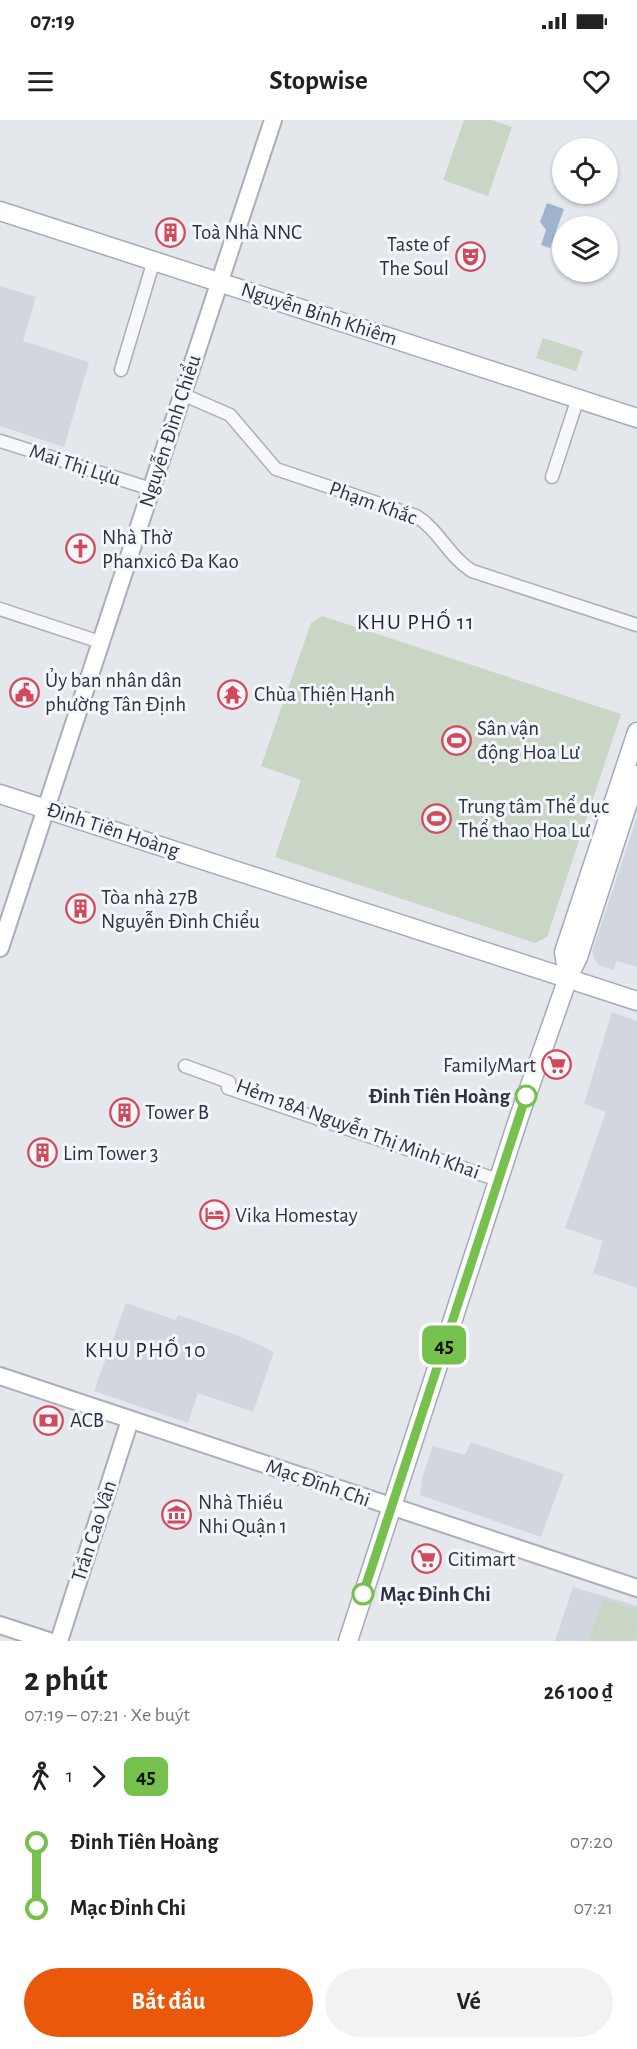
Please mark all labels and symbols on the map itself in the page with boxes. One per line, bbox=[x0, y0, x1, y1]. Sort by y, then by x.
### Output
building icon: Toà Nhà NNC bbox=[155, 216, 187, 248]
place label: Toà Nhà NNC bbox=[192, 222, 302, 243]
place label: Taste of The Soul bbox=[379, 234, 451, 279]
theatre icon: Taste of The Soul bbox=[454, 240, 486, 272]
street label: Nguyễn Bỉnh Khiêm bbox=[238, 278, 400, 349]
street label: Nguyễn Đình Chiểu bbox=[135, 352, 205, 510]
street label: Mai Thị Lựu bbox=[27, 440, 123, 490]
street label: Phạm Khắc bbox=[326, 477, 420, 529]
place label: Nhà Thờ Phanxicô Đa Kao bbox=[102, 527, 239, 572]
church icon: Nhà Thờ Phanxicô Đa Kao bbox=[65, 533, 97, 565]
district label: KHU PHỐ 11 bbox=[357, 608, 475, 633]
place label: Ủy ban nhân dân phường Tân Định bbox=[45, 668, 186, 715]
public building icon: Ủy ban nhân dân phường Tân Định bbox=[8, 676, 40, 708]
temple icon: Chùa Thiện Hạnh bbox=[217, 678, 249, 710]
place label: Chùa Thiện Hạnh bbox=[254, 684, 395, 705]
place label: Sân vận động Hoa Lư bbox=[477, 718, 580, 763]
sports icon: Sân vận động Hoa Lư bbox=[440, 724, 472, 756]
place label: Trung tâm Thể dục Thể thao Hoa Lư bbox=[458, 795, 609, 841]
street label: Đinh Tiên Hoàng bbox=[44, 799, 183, 862]
sports icon: Trung tâm Thể dục Thể thao Hoa Lư bbox=[421, 802, 453, 834]
place label: Tòa nhà 27B Nguyễn Đình Chiểu bbox=[101, 887, 260, 932]
building icon: Tòa nhà 27B Nguyễn Đình Chiểu bbox=[64, 893, 96, 925]
supermarket icon: FamilyMart bbox=[541, 1049, 573, 1081]
place label: FamilyMart bbox=[443, 1055, 536, 1076]
street label: Hẻm 18A Nguyễn Thị Minh Khai bbox=[233, 1074, 483, 1183]
marker: Đinh Tiên Hoàng bbox=[515, 1085, 537, 1107]
place label: Đinh Tiên Hoàng bbox=[368, 1086, 510, 1107]
building icon: Tower B bbox=[108, 1096, 140, 1128]
place label: Tower B bbox=[145, 1102, 209, 1123]
building icon: Lim Tower 3 bbox=[26, 1137, 58, 1169]
place label: Lim Tower 3 bbox=[63, 1143, 158, 1164]
hotel icon: Vika Homestay bbox=[198, 1199, 230, 1231]
place label: Vika Homestay bbox=[235, 1205, 358, 1226]
line badge: 45 bbox=[417, 1326, 471, 1364]
district label: KHU PHỐ 10 bbox=[85, 1336, 207, 1361]
bank icon: ACB bbox=[33, 1404, 65, 1436]
place label: ACB bbox=[70, 1410, 104, 1431]
street label: Mạc Đĩnh Chi bbox=[263, 1455, 373, 1511]
street label: Trần Cao Vân bbox=[68, 1478, 120, 1584]
place label: Nhà Thiếu Nhi Quận 1 bbox=[198, 1492, 287, 1537]
museum icon: Nhà Thiếu Nhi Quận 1 bbox=[161, 1498, 193, 1530]
supermarket icon: Citimart bbox=[411, 1543, 443, 1575]
place label: Citimart bbox=[448, 1549, 516, 1570]
marker: Mạc Đỉnh Chi bbox=[352, 1583, 374, 1605]
place label: Mạc Đỉnh Chi bbox=[380, 1584, 491, 1605]

